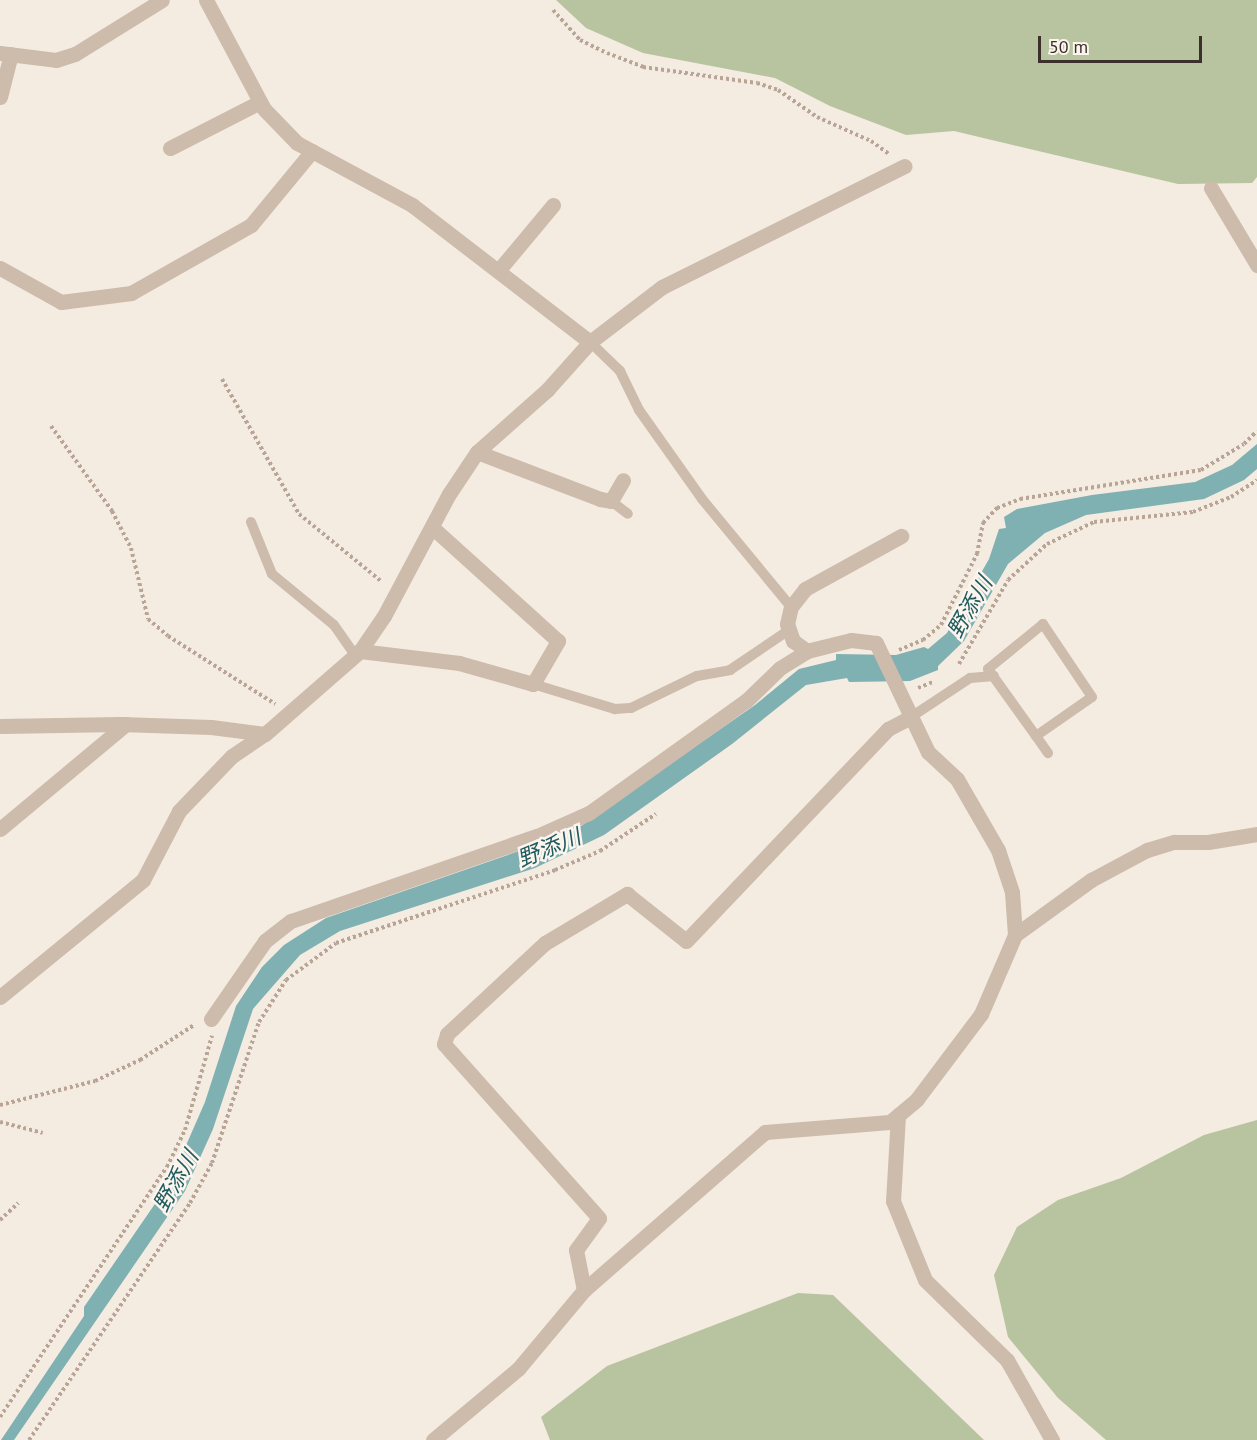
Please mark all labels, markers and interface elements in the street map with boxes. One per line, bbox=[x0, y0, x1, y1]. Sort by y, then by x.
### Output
scale bar bbox=[1041, 24, 1204, 62]
text: 50 m bbox=[1049, 35, 1088, 58]
water label: 野添川 bbox=[942, 572, 998, 642]
water label: 野添川 bbox=[513, 823, 585, 873]
water label: 野添川 bbox=[148, 1146, 204, 1216]

